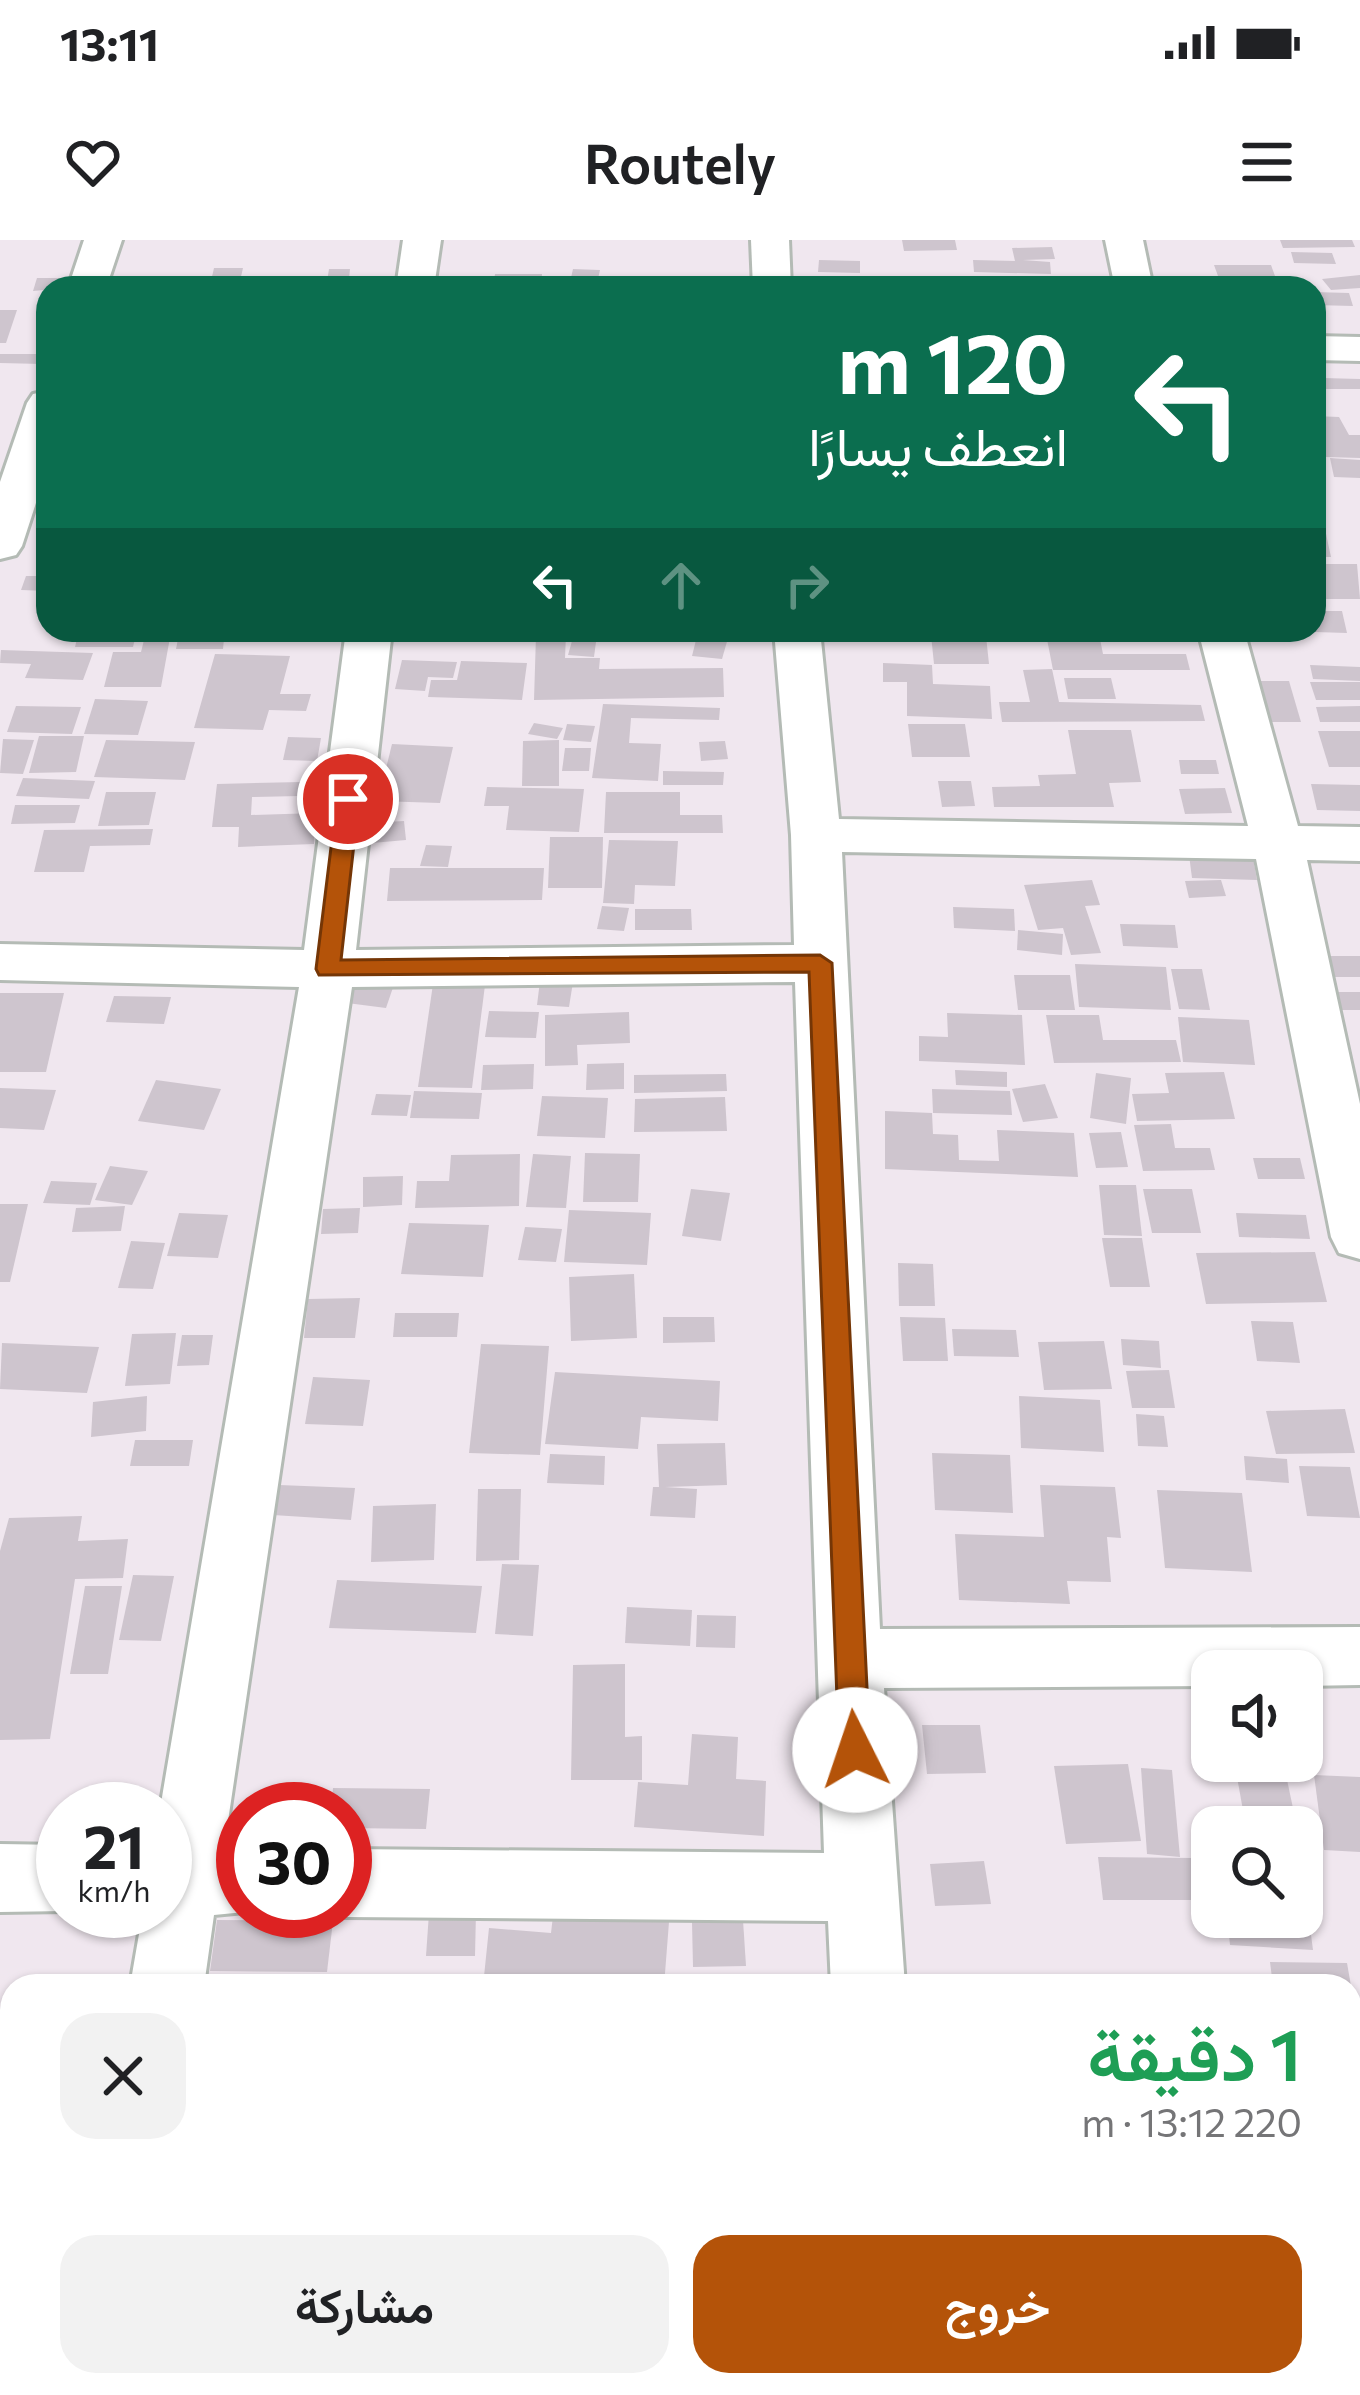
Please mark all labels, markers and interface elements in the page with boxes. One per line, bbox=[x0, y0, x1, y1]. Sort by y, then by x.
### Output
text: 13:11 bbox=[60, 15, 159, 70]
icon: heart bbox=[60, 129, 126, 195]
text: Routely bbox=[584, 129, 776, 195]
icon: menu bbox=[1234, 129, 1300, 195]
text: 120 m bbox=[838, 309, 1068, 411]
icon: left bbox=[1110, 324, 1266, 480]
text: انعطف يسارًا bbox=[808, 411, 1068, 477]
icon: left bbox=[522, 552, 588, 618]
icon: ahead bbox=[648, 552, 714, 618]
icon: right bbox=[774, 552, 840, 618]
pin bbox=[297, 748, 399, 850]
icon: arrive bbox=[315, 766, 381, 832]
map controls bbox=[1191, 1650, 1323, 1938]
button: sound bbox=[1191, 1650, 1323, 1782]
position arrow bbox=[792, 1687, 918, 1813]
speed limit sign: 30 bbox=[216, 1782, 372, 1938]
button: search bbox=[1191, 1806, 1323, 1938]
text: 21 bbox=[83, 1808, 145, 1881]
text: km/h bbox=[78, 1871, 150, 1908]
text: 1 دقيقة bbox=[1087, 2008, 1302, 2096]
button: close bbox=[60, 2013, 186, 2139]
text: 220 m · 13:12 bbox=[1081, 2097, 1302, 2145]
button: مشاركة bbox=[60, 2235, 669, 2373]
button: خروج bbox=[693, 2235, 1302, 2373]

